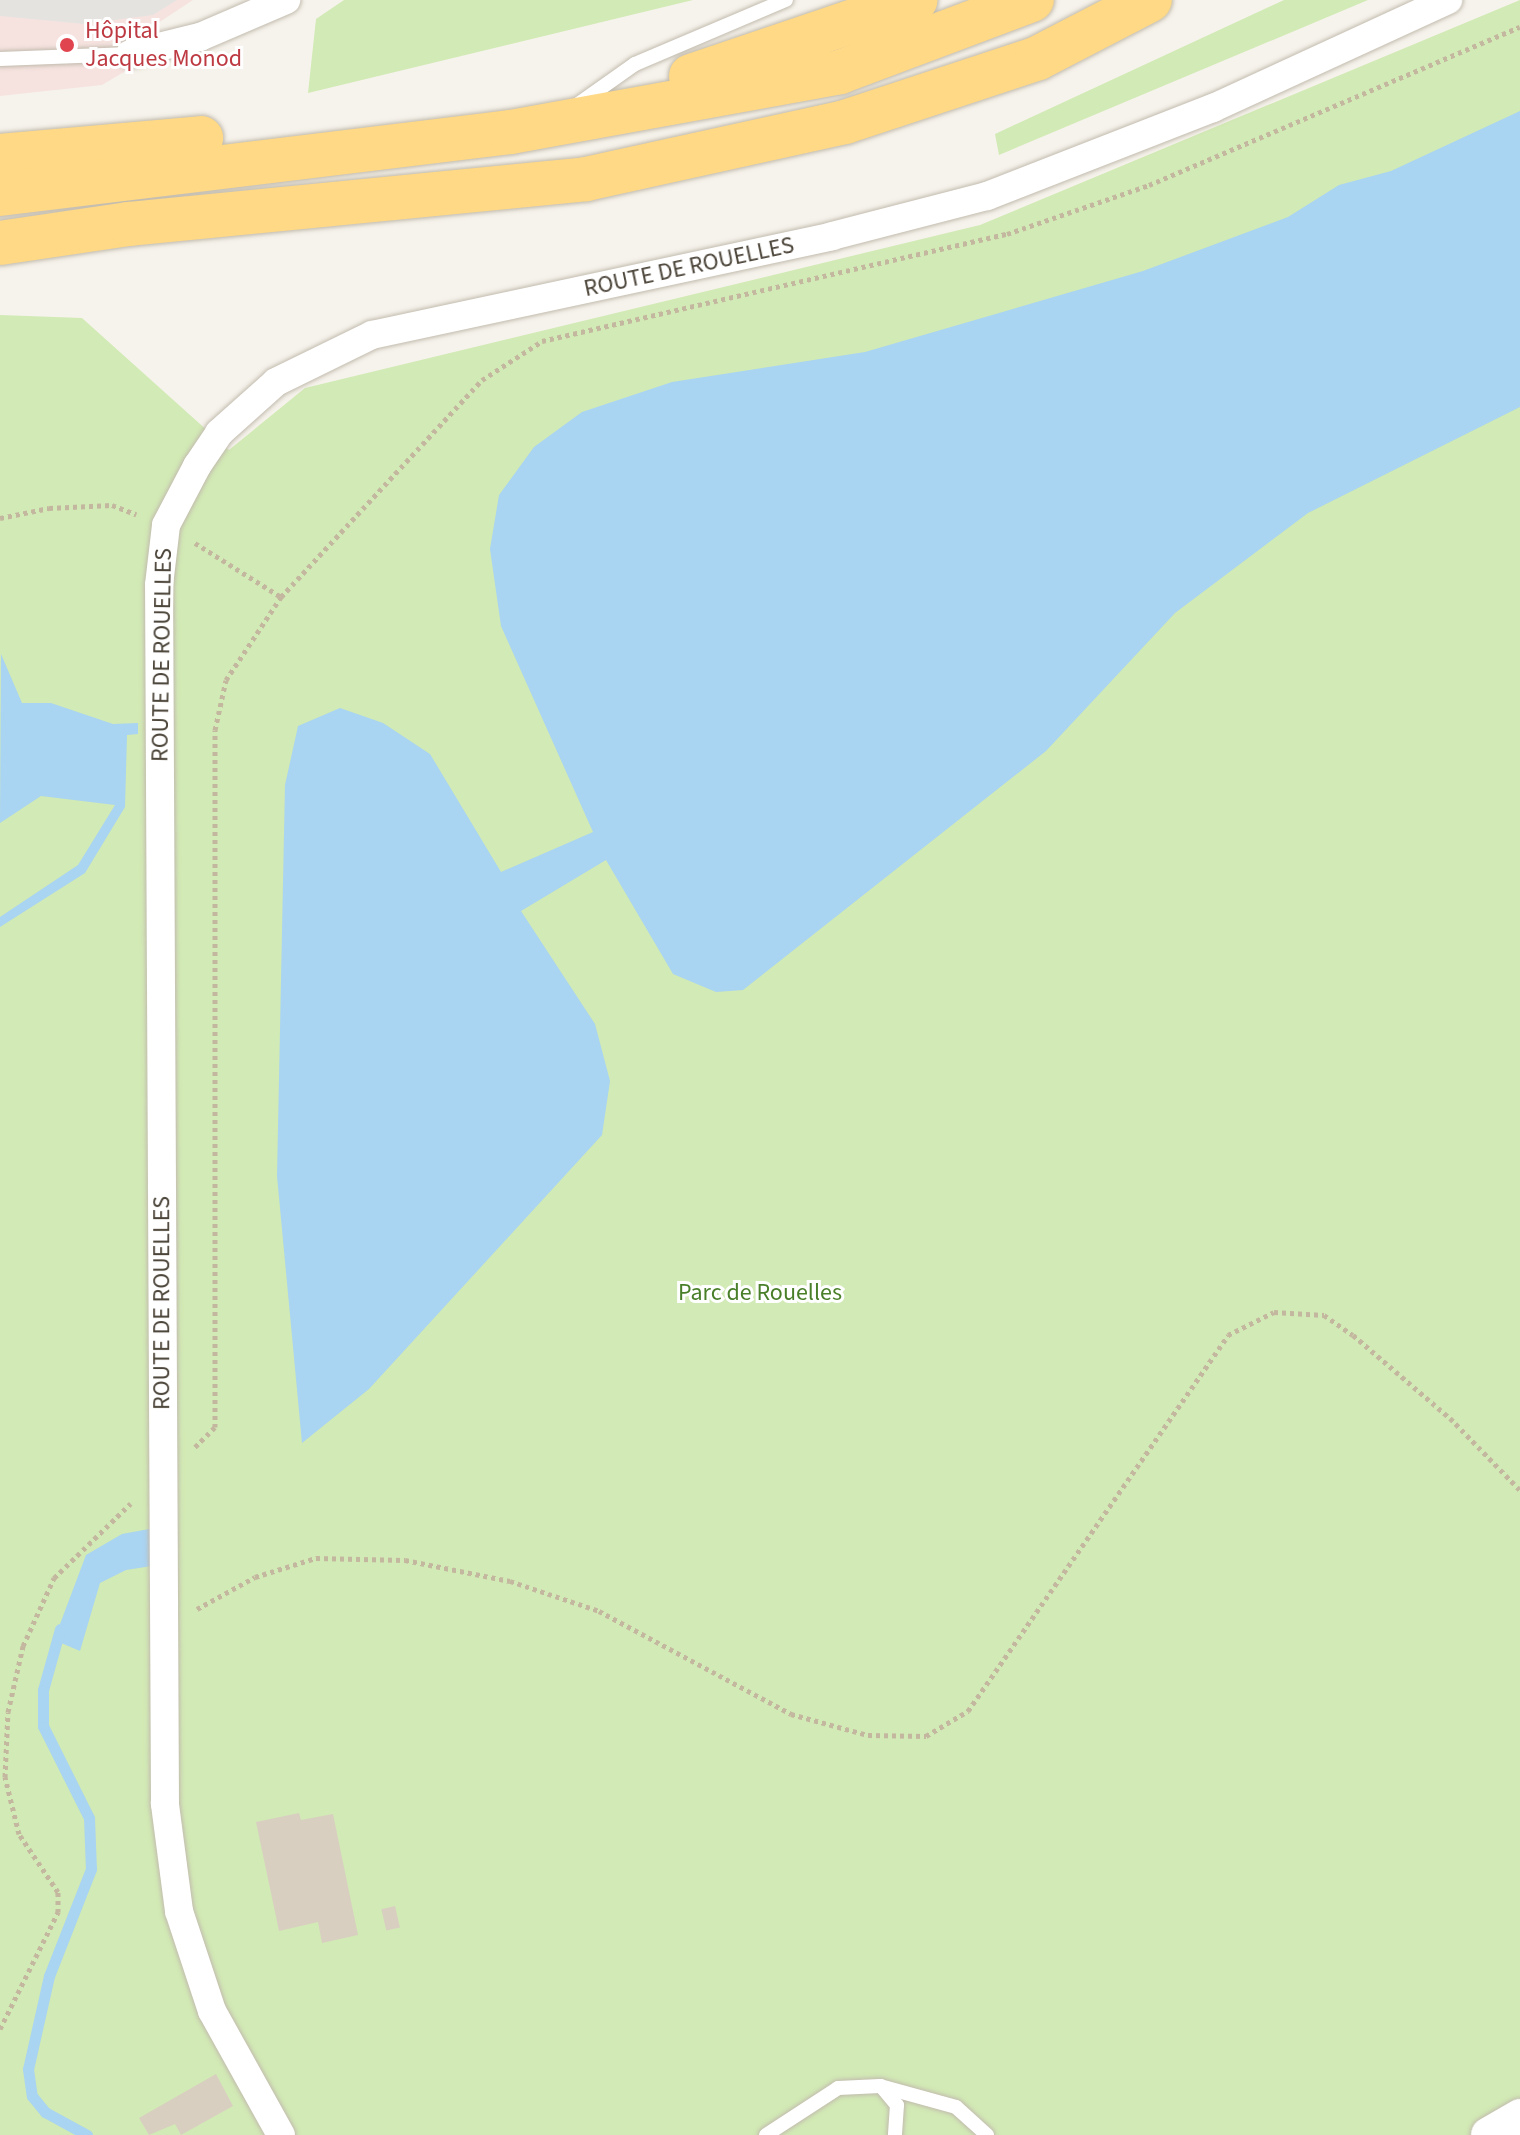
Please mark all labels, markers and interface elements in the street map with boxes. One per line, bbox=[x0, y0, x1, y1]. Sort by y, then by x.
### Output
place label: Hôpital Jacques Monod bbox=[85, 17, 242, 73]
marker: Hôpital Jacques Monod bbox=[56, 34, 78, 56]
street label: ROUTE DE ROUELLES bbox=[581, 231, 797, 303]
street label: ROUTE DE ROUELLES bbox=[146, 548, 178, 762]
street label: ROUTE DE ROUELLES bbox=[148, 1196, 176, 1410]
park label: Parc de Rouelles bbox=[678, 1279, 842, 1307]

